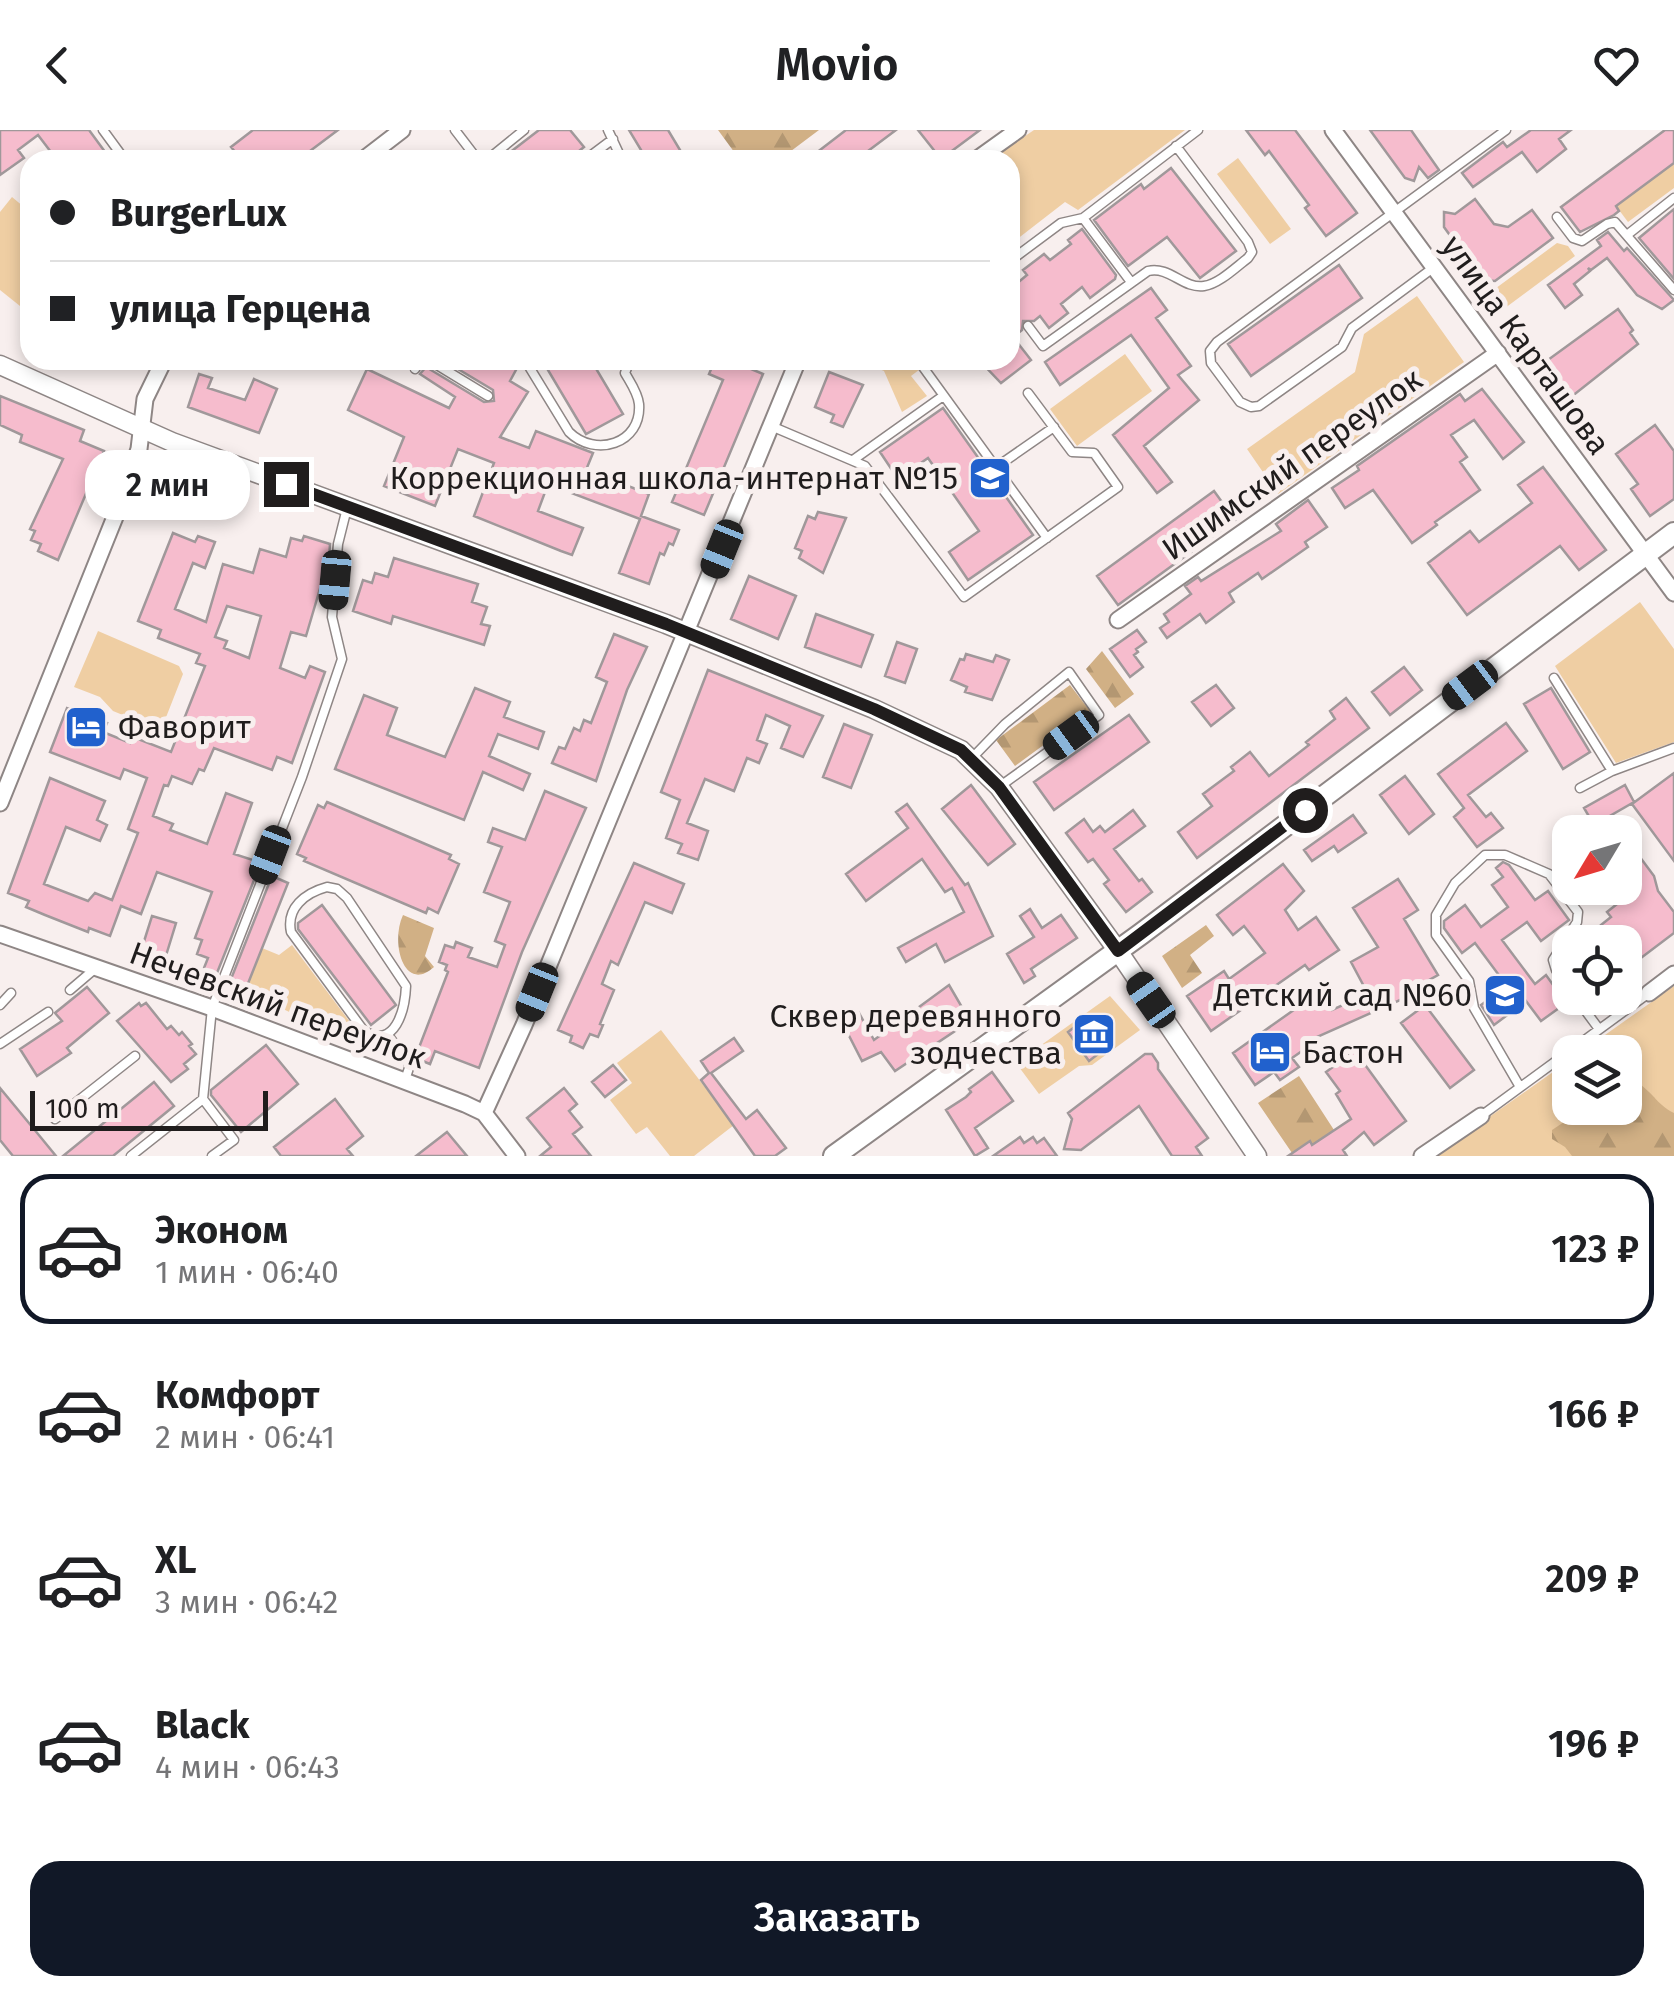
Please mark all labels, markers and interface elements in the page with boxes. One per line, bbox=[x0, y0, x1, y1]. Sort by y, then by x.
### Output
icon: back bbox=[30, 38, 85, 93]
text: Movio bbox=[775, 38, 899, 92]
icon: heart bbox=[1589, 38, 1644, 93]
text: BurgerLux bbox=[110, 190, 286, 236]
street label: улица Карташова bbox=[1434, 228, 1618, 462]
text: улица Герцена bbox=[110, 286, 371, 332]
street label: Ишимский переулок bbox=[1155, 360, 1430, 568]
callout: 2 мин bbox=[86, 449, 251, 519]
school or university icon: Коррекционная школа-интернат №15 bbox=[967, 455, 1013, 501]
place label: Коррекционная школа-интернат №15 bbox=[389, 459, 958, 497]
route end bbox=[264, 462, 309, 507]
text: 2 мин bbox=[126, 466, 209, 504]
car bbox=[697, 516, 747, 582]
car bbox=[317, 549, 353, 611]
car bbox=[1437, 655, 1503, 715]
hotel icon: Фаворит bbox=[63, 704, 109, 750]
car bbox=[1038, 705, 1104, 765]
place label: Фаворит bbox=[118, 708, 251, 746]
route start bbox=[1283, 788, 1328, 833]
north arrow bbox=[1552, 815, 1642, 905]
map controls bbox=[1552, 815, 1642, 1125]
car bbox=[245, 822, 295, 888]
button: locate bbox=[1552, 925, 1642, 1015]
street label: Нечевский переулок bbox=[125, 934, 432, 1076]
car bbox=[512, 959, 562, 1025]
car bbox=[1122, 967, 1180, 1033]
school or university icon: Детский сад №60 bbox=[1482, 972, 1528, 1018]
place label: Детский сад №60 bbox=[1213, 976, 1472, 1014]
place label: Сквер деревянного зодчества bbox=[770, 997, 1062, 1072]
museum icon: Сквер деревянного зодчества bbox=[1071, 1011, 1117, 1057]
hotel icon: Бастон bbox=[1247, 1029, 1293, 1075]
place label: Бастон bbox=[1302, 1033, 1405, 1071]
button: layers bbox=[1552, 1035, 1642, 1125]
scale bar bbox=[30, 1086, 268, 1130]
text: 100 m bbox=[45, 1092, 120, 1125]
icon: car bbox=[35, 1204, 125, 1294]
text: Эконом bbox=[155, 1207, 288, 1253]
text: 123 ₽ bbox=[1551, 1226, 1639, 1272]
text: 1 мин · 06:40 bbox=[155, 1253, 339, 1291]
icon: car bbox=[35, 1369, 125, 1459]
text: Комфорт bbox=[155, 1372, 319, 1418]
text: 166 ₽ bbox=[1548, 1391, 1639, 1437]
text: 2 мин · 06:41 bbox=[155, 1418, 335, 1456]
icon: car bbox=[35, 1534, 125, 1624]
text: XL bbox=[155, 1537, 197, 1583]
text: 209 ₽ bbox=[1545, 1556, 1639, 1602]
text: 3 мин · 06:42 bbox=[155, 1583, 338, 1621]
icon: car bbox=[35, 1699, 125, 1789]
text: Black bbox=[155, 1702, 250, 1748]
text: 196 ₽ bbox=[1548, 1721, 1639, 1767]
text: 4 мин · 06:43 bbox=[155, 1748, 340, 1786]
button: Заказать bbox=[30, 1861, 1644, 1976]

